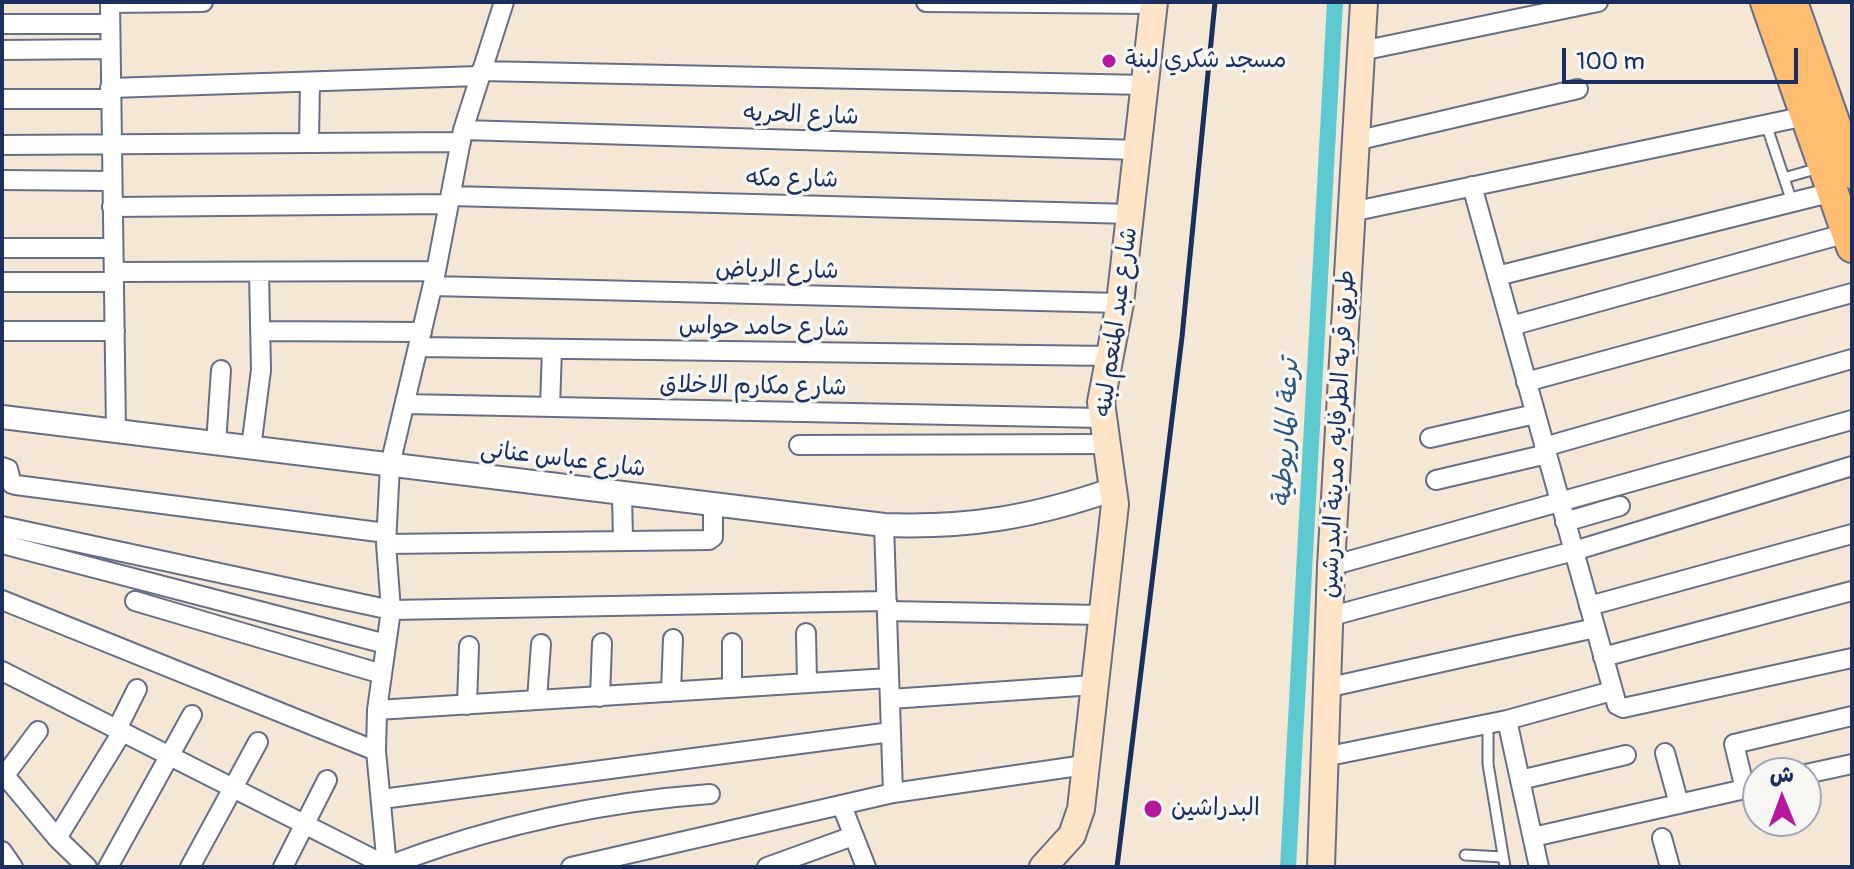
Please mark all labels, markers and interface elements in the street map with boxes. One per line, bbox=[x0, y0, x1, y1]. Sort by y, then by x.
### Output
scale bar bbox=[1566, 32, 1802, 82]
place label: مسجد شكري لبنة bbox=[1125, 47, 1286, 75]
text: 100 m bbox=[1576, 47, 1645, 76]
marker: مسجد شكري لبنة bbox=[1100, 52, 1118, 70]
street label: شارع الحريه bbox=[743, 100, 859, 132]
street label: شارع مكه bbox=[745, 165, 839, 195]
street label: شارع عبد المنعم لبنه bbox=[1089, 225, 1145, 419]
street label: شارع الرياض bbox=[715, 256, 839, 286]
street label: طريق قريه الطرفايه, مدينة البدرشين bbox=[1316, 269, 1362, 599]
street label: شارع حامد حواس bbox=[679, 312, 849, 344]
water label: ترعة الماريوطية bbox=[1268, 358, 1306, 508]
street label: شارع مكارم الاخلاق bbox=[659, 371, 847, 403]
street label: شارع عباس عنانى bbox=[479, 436, 647, 484]
north arrow bbox=[1742, 757, 1822, 837]
text: ش bbox=[1769, 761, 1794, 789]
place label: البدراشين bbox=[1171, 795, 1260, 823]
marker: البدراشين bbox=[1142, 798, 1164, 820]

